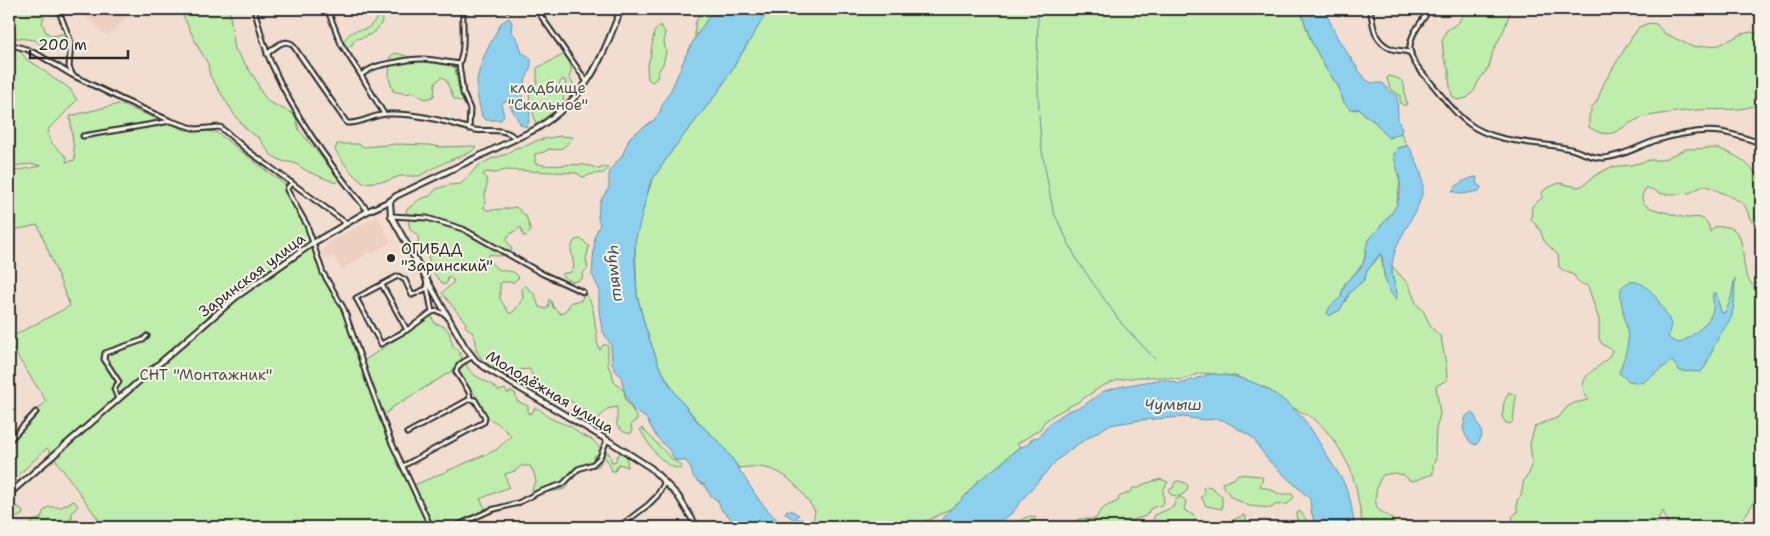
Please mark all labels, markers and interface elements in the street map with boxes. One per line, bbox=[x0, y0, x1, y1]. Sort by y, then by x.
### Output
scale bar bbox=[30, 28, 128, 60]
text: 200 m bbox=[38, 35, 87, 55]
park label: кладбище "Скальное" bbox=[508, 78, 588, 115]
street label: Заринская улица bbox=[195, 228, 310, 322]
place label: ОГИБДД "Заринский" bbox=[401, 239, 493, 276]
water label: Чумыш bbox=[602, 243, 630, 303]
marker: ОГИБДД "Заринский" bbox=[385, 252, 397, 264]
street label: Молодёжная улица bbox=[482, 346, 618, 439]
park label: СНТ "Монтажник" bbox=[140, 365, 272, 385]
water label: Чумыш bbox=[1144, 394, 1202, 415]

